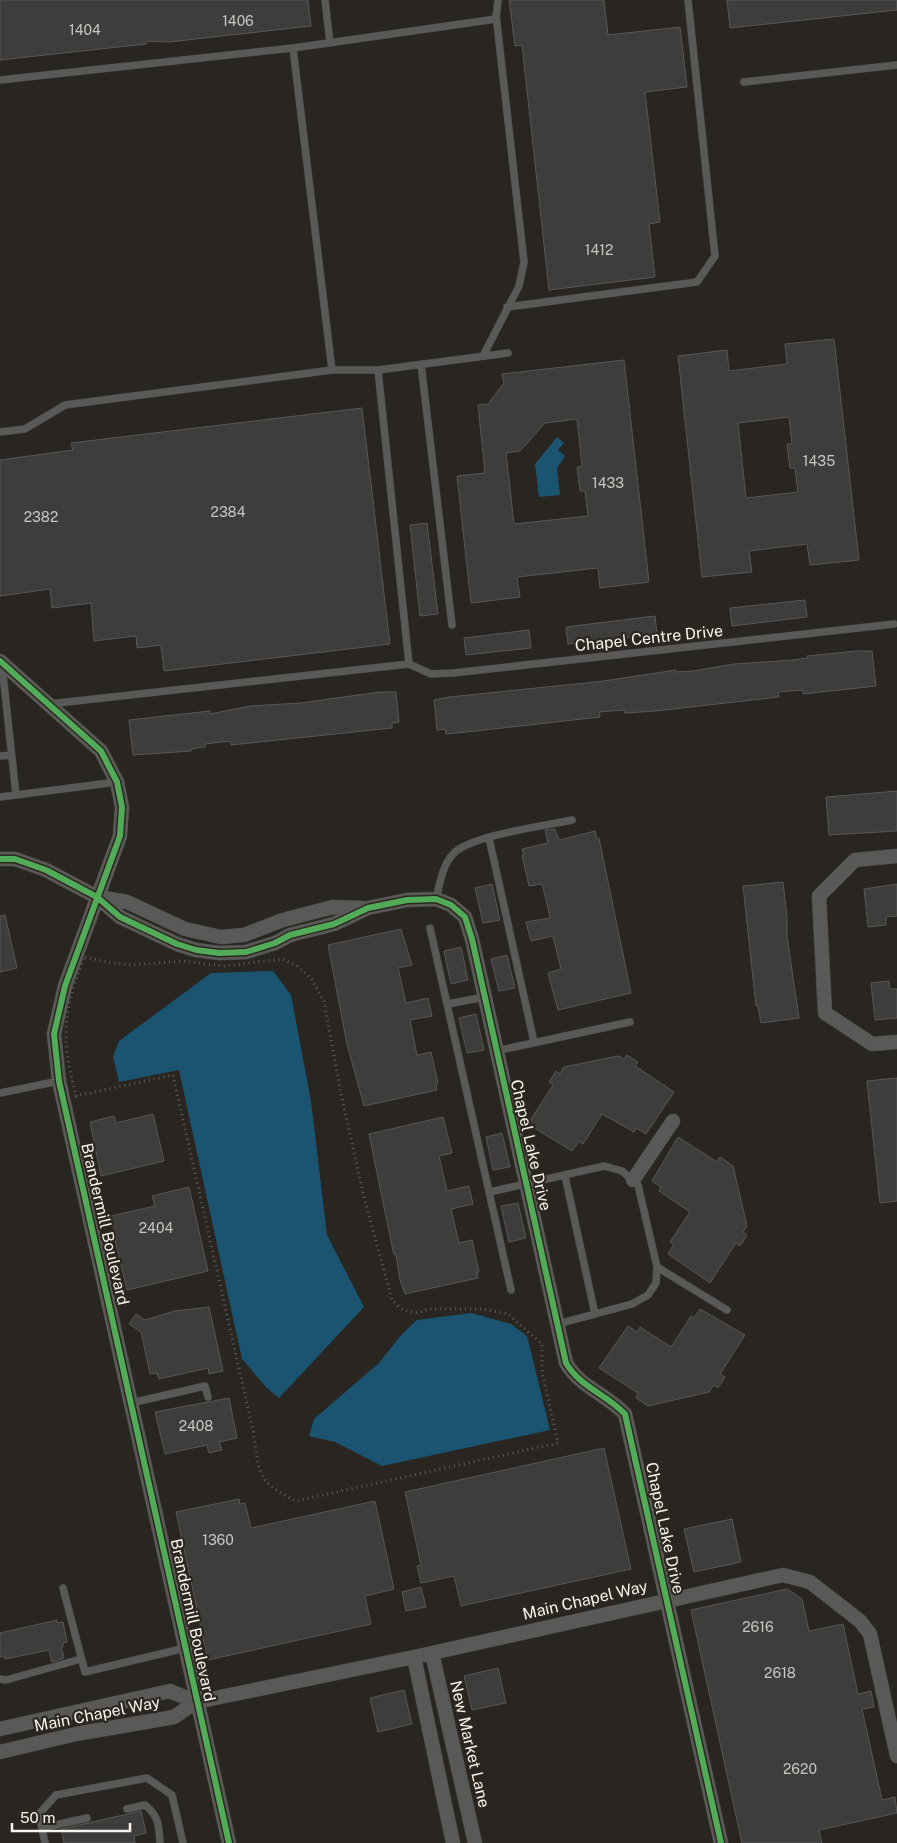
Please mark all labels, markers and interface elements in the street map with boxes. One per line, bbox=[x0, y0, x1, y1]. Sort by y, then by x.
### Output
house number: 1406 bbox=[222, 13, 254, 29]
house number: 1404 bbox=[69, 22, 101, 38]
house number: 1412 bbox=[585, 242, 613, 258]
house number: 1435 bbox=[803, 453, 835, 469]
house number: 1433 bbox=[592, 475, 624, 491]
house number: 2384 bbox=[211, 504, 246, 520]
house number: 2382 bbox=[24, 509, 58, 525]
street label: Chapel Centre Drive bbox=[574, 621, 724, 655]
street label: Chapel Lake Drive bbox=[507, 1078, 555, 1212]
street label: Brandermill Boulevard bbox=[77, 1141, 133, 1307]
house number: 2404 bbox=[139, 1220, 173, 1236]
house number: 2408 bbox=[179, 1418, 213, 1434]
street label: Chapel Lake Drive bbox=[642, 1461, 688, 1595]
house number: 1360 bbox=[202, 1532, 234, 1548]
street label: Brandermill Boulevard bbox=[166, 1537, 220, 1703]
street label: Main Chapel Way bbox=[521, 1576, 650, 1624]
house number: 2616 bbox=[742, 1619, 774, 1635]
house number: 2618 bbox=[764, 1665, 796, 1681]
street label: New Market Lane bbox=[446, 1679, 494, 1809]
street label: Main Chapel Way bbox=[32, 1692, 162, 1736]
house number: 2620 bbox=[783, 1761, 817, 1777]
scale bar bbox=[12, 1800, 130, 1832]
text: 50 m bbox=[20, 1809, 55, 1826]

